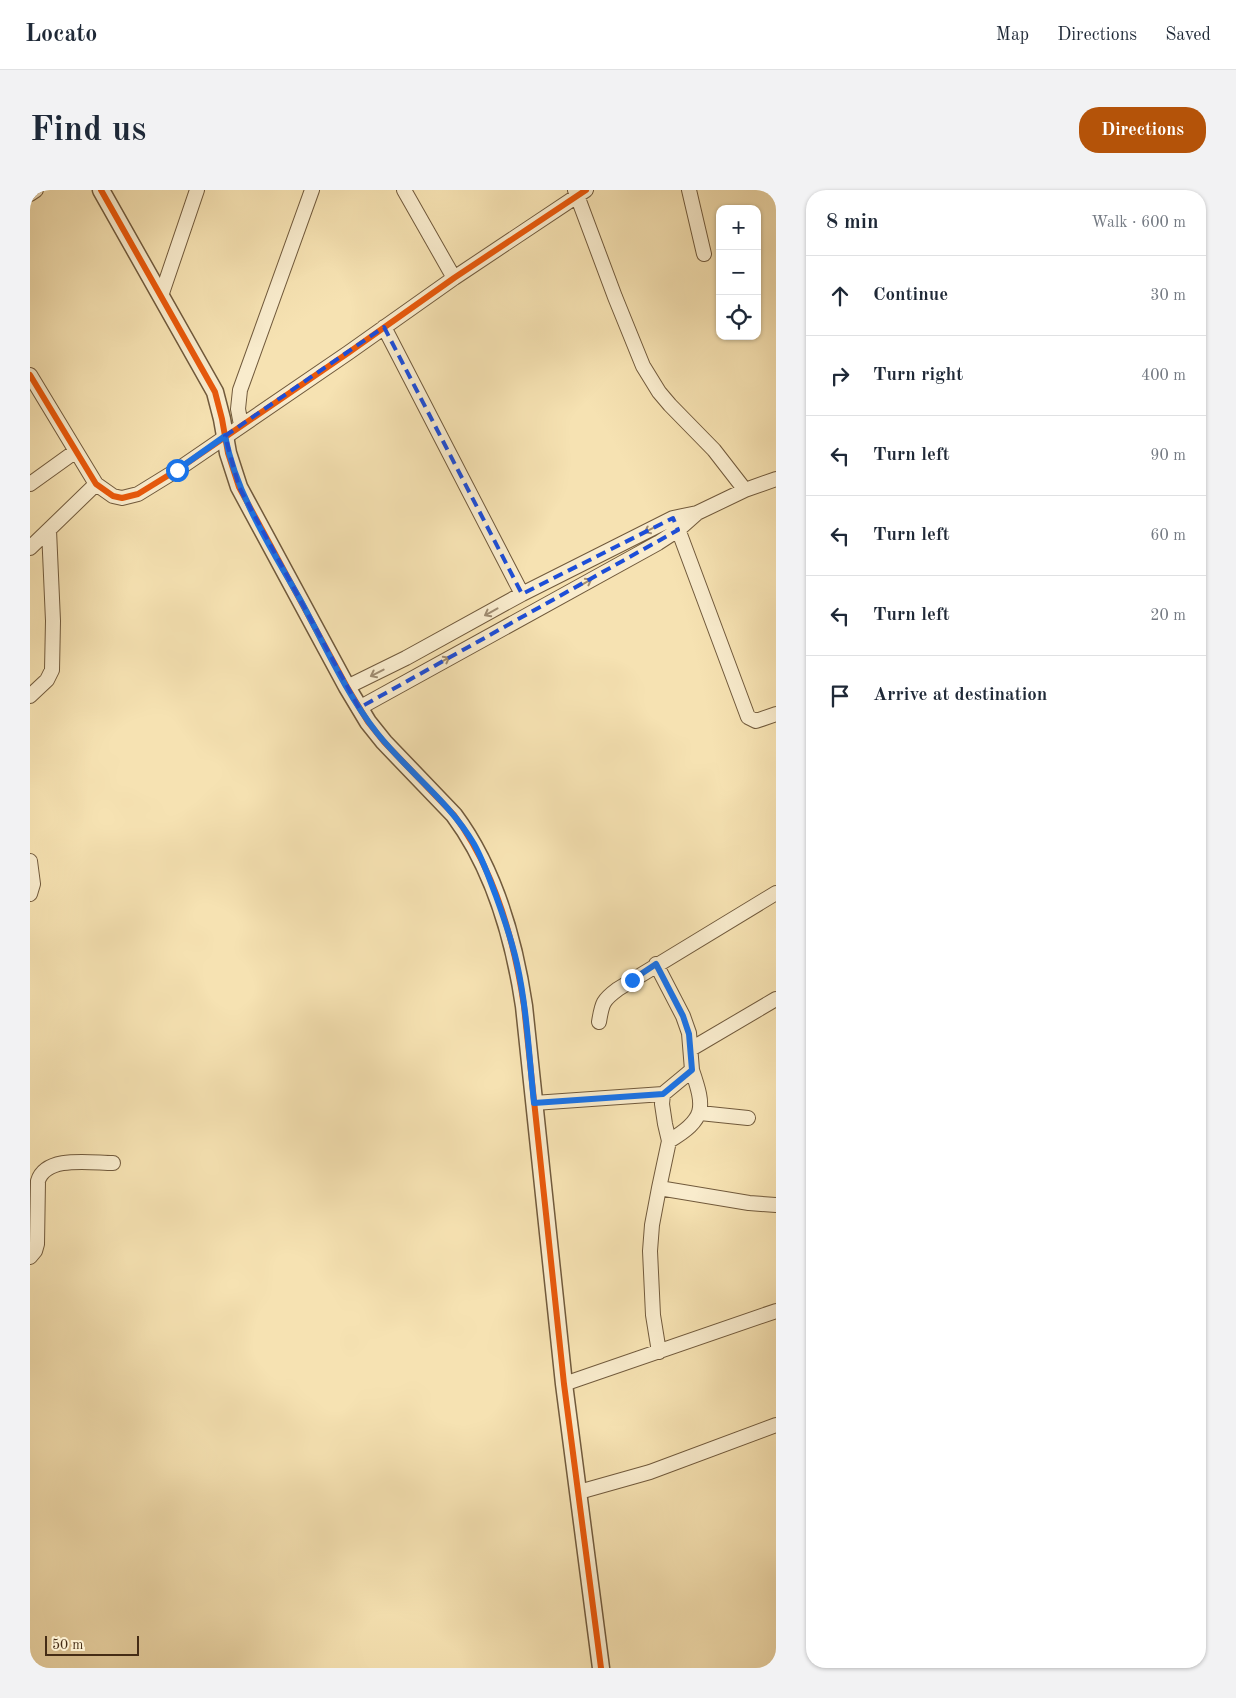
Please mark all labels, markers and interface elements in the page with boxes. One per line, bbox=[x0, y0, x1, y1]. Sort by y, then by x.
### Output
text: Locato bbox=[25, 23, 97, 47]
text: Map bbox=[996, 26, 1029, 44]
text: Directions bbox=[1057, 26, 1137, 44]
text: Saved bbox=[1165, 26, 1211, 44]
button: Directions bbox=[1079, 107, 1206, 153]
text: Find us bbox=[30, 113, 146, 148]
map controls bbox=[716, 205, 761, 340]
button: + bbox=[716, 205, 761, 250]
text: 8 min bbox=[826, 212, 879, 233]
text: Walk · 600 m bbox=[1091, 215, 1186, 231]
button: − bbox=[716, 250, 761, 295]
icon: ahead bbox=[826, 282, 854, 310]
text: Continue bbox=[873, 286, 948, 305]
text: 30 m bbox=[1150, 288, 1186, 304]
button: locate bbox=[716, 295, 761, 340]
icon: right bbox=[826, 362, 854, 390]
text: Turn right bbox=[873, 366, 963, 385]
text: 400 m bbox=[1141, 368, 1186, 384]
icon: left bbox=[826, 442, 854, 470]
text: Turn left bbox=[873, 446, 950, 465]
text: 90 m bbox=[1150, 448, 1186, 464]
route start bbox=[166, 459, 189, 482]
icon: left bbox=[826, 522, 854, 550]
one-way arrow bbox=[644, 525, 659, 534]
text: Turn left bbox=[873, 526, 950, 545]
text: 60 m bbox=[1150, 528, 1186, 544]
one-way arrow bbox=[577, 578, 592, 587]
icon: left bbox=[826, 602, 854, 630]
text: Turn left bbox=[873, 606, 950, 625]
one-way arrow bbox=[484, 607, 499, 617]
text: 20 m bbox=[1150, 608, 1186, 624]
one-way arrow bbox=[435, 656, 450, 666]
one-way arrow bbox=[369, 668, 384, 678]
icon: arrive bbox=[826, 682, 854, 710]
text: Arrive at destination bbox=[873, 686, 1047, 705]
route end bbox=[621, 969, 644, 992]
scale bar bbox=[45, 1633, 139, 1656]
text: 50 m bbox=[52, 1638, 83, 1652]

